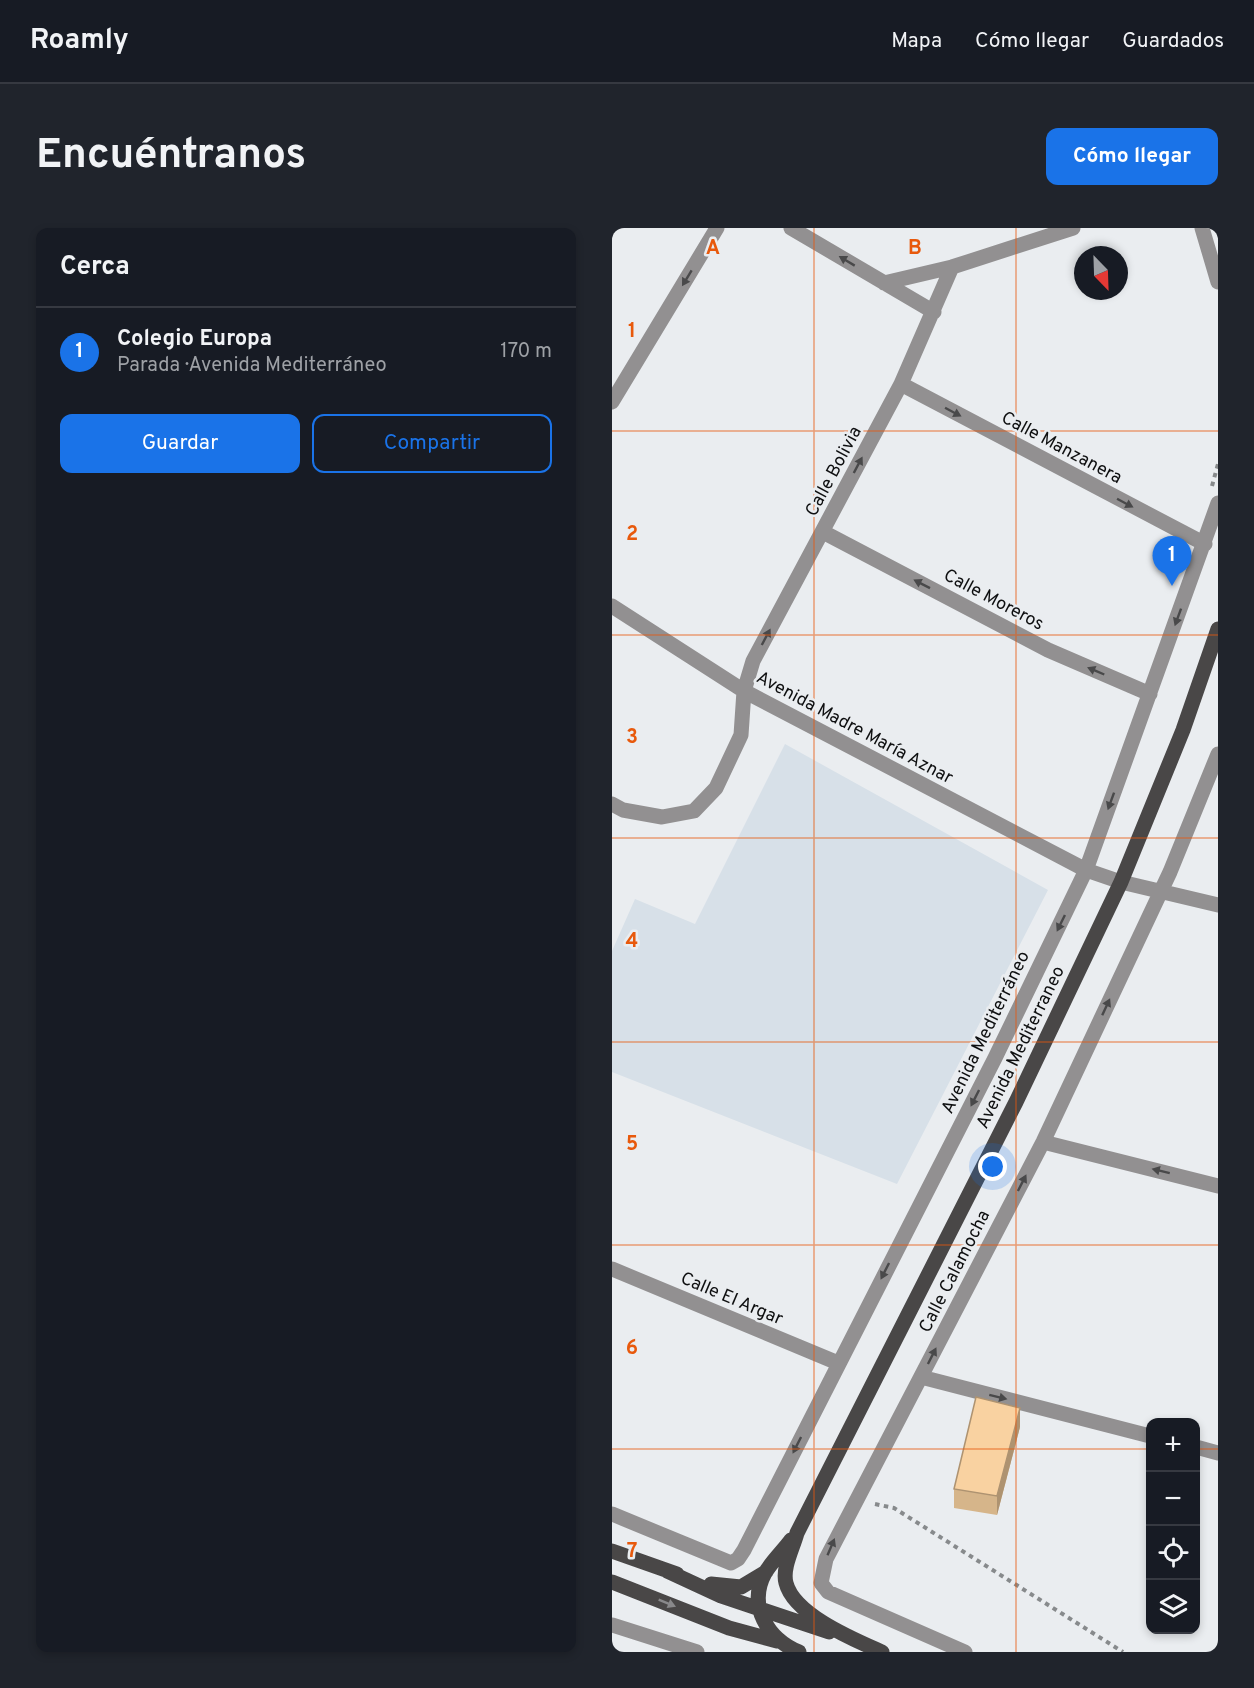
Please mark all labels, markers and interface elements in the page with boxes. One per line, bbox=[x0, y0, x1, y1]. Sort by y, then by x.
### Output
text: Roamly bbox=[30, 23, 129, 59]
text: Mapa bbox=[891, 28, 942, 55]
text: Cómo llegar bbox=[975, 28, 1089, 55]
text: Guardados bbox=[1122, 28, 1224, 55]
button: Cómo llegar bbox=[1046, 128, 1218, 185]
text: Encuéntranos bbox=[36, 130, 306, 183]
text: A bbox=[706, 236, 720, 262]
text: B bbox=[908, 236, 922, 262]
north arrow bbox=[1074, 246, 1128, 300]
text: Cerca bbox=[60, 251, 130, 284]
one-way arrow bbox=[839, 256, 855, 267]
one-way arrow bbox=[681, 270, 692, 286]
text: 1 bbox=[628, 319, 636, 345]
text: Colegio Europa bbox=[117, 326, 272, 353]
text: 1 bbox=[76, 339, 84, 365]
text: 170 m bbox=[500, 339, 552, 365]
text: Parada · Avenida Mediterráneo bbox=[117, 353, 387, 379]
one-way arrow bbox=[945, 407, 962, 417]
street label: Calle Manzanera bbox=[997, 407, 1126, 490]
button: Guardar bbox=[60, 414, 300, 473]
button: Compartir bbox=[312, 414, 552, 473]
street label: Calle Bolivia bbox=[801, 423, 868, 521]
one-way arrow bbox=[853, 457, 863, 474]
one-way arrow bbox=[1117, 498, 1134, 508]
text: 2 bbox=[626, 522, 638, 548]
pin: 1 bbox=[1152, 536, 1192, 586]
street label: Calle Moreros bbox=[939, 564, 1047, 636]
one-way arrow bbox=[913, 579, 931, 589]
one-way arrow bbox=[1172, 609, 1182, 627]
one-way arrow bbox=[761, 628, 771, 645]
one-way arrow bbox=[1087, 666, 1105, 675]
street label: Avenida Madre María Aznar bbox=[752, 667, 957, 790]
text: 3 bbox=[626, 725, 638, 751]
one-way arrow bbox=[1106, 792, 1116, 810]
one-way arrow bbox=[1056, 914, 1065, 931]
text: 4 bbox=[626, 929, 638, 955]
street label: Avenida Mediterráneo bbox=[937, 947, 1036, 1118]
street label: Avenida Mediterraneo bbox=[972, 963, 1071, 1133]
one-way arrow bbox=[1102, 998, 1111, 1015]
one-way arrow bbox=[970, 1089, 979, 1106]
text: 5 bbox=[626, 1132, 638, 1158]
your location bbox=[978, 1152, 1007, 1181]
one-way arrow bbox=[1152, 1166, 1170, 1176]
one-way arrow bbox=[1017, 1174, 1027, 1191]
street label: Calle Calamocha bbox=[915, 1207, 996, 1337]
one-way arrow bbox=[881, 1262, 891, 1280]
street label: Calle El Argar bbox=[677, 1267, 786, 1331]
text: 6 bbox=[626, 1336, 638, 1362]
one-way arrow bbox=[927, 1347, 937, 1364]
one-way arrow bbox=[988, 1392, 1007, 1402]
map controls bbox=[1146, 1418, 1200, 1634]
button: + bbox=[1146, 1418, 1200, 1472]
one-way arrow bbox=[792, 1436, 802, 1453]
button: − bbox=[1146, 1472, 1200, 1526]
button: locate bbox=[1146, 1526, 1200, 1580]
one-way arrow bbox=[826, 1537, 836, 1555]
text: 7 bbox=[627, 1539, 637, 1565]
button: layers bbox=[1146, 1580, 1200, 1634]
one-way arrow bbox=[658, 1598, 676, 1608]

